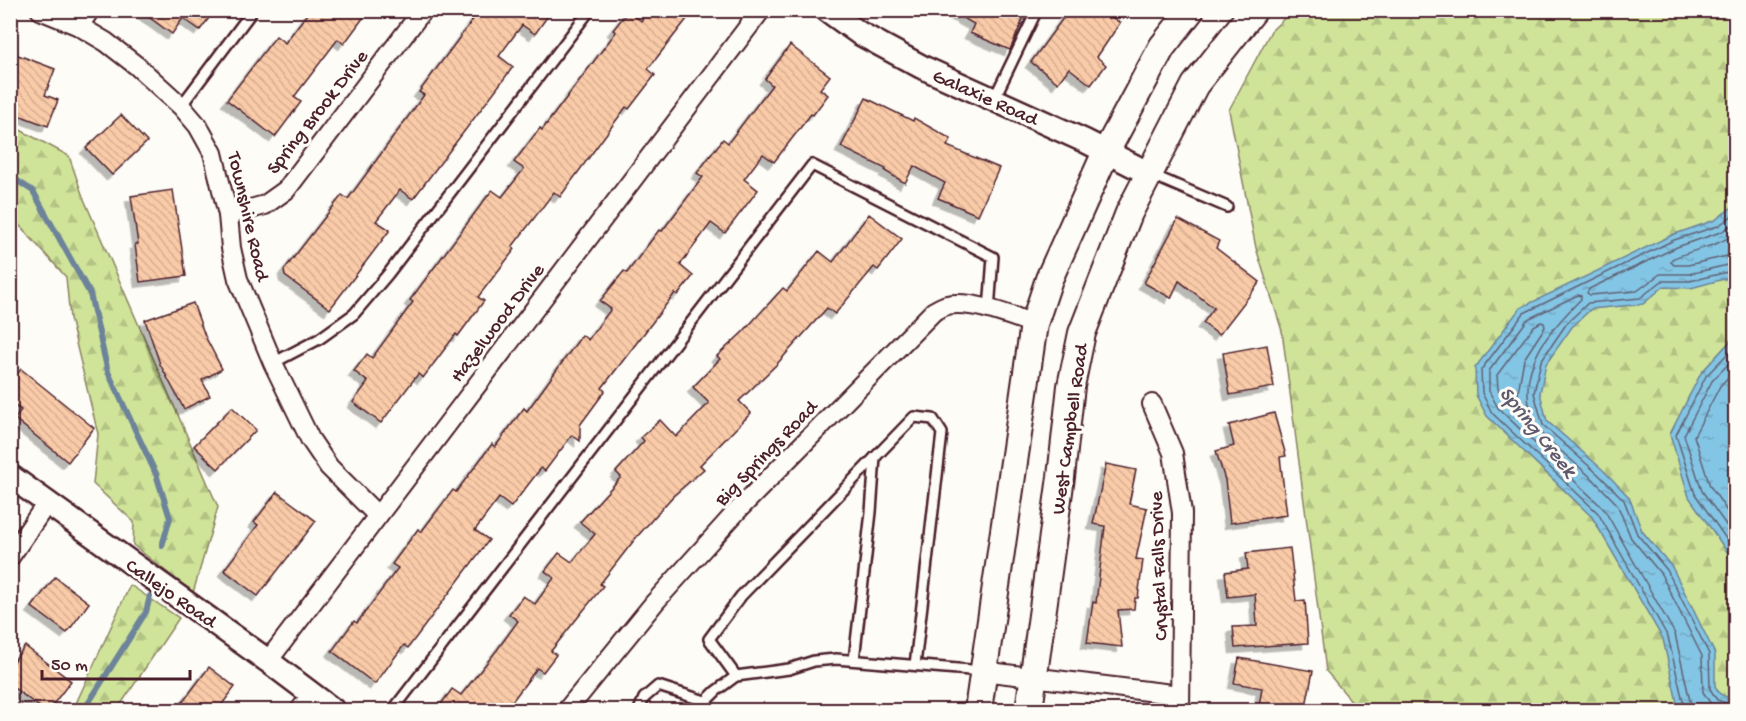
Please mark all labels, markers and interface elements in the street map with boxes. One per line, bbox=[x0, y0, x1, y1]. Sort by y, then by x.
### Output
street label: Spring Brook Drive bbox=[263, 46, 375, 180]
street label: Galaxie Road bbox=[928, 66, 1043, 134]
street label: Townshire Road bbox=[220, 149, 273, 286]
street label: Hazelwood Drive bbox=[447, 260, 551, 388]
street label: West Campbell Road bbox=[1048, 341, 1095, 516]
water label: Spring Creek bbox=[1492, 383, 1582, 485]
street label: Big Springs Road bbox=[711, 395, 825, 513]
street label: Crystal Falls Drive bbox=[1146, 490, 1175, 641]
street label: Callejo Road bbox=[120, 555, 222, 636]
scale bar bbox=[42, 643, 190, 681]
text: 50 m bbox=[51, 656, 88, 677]

